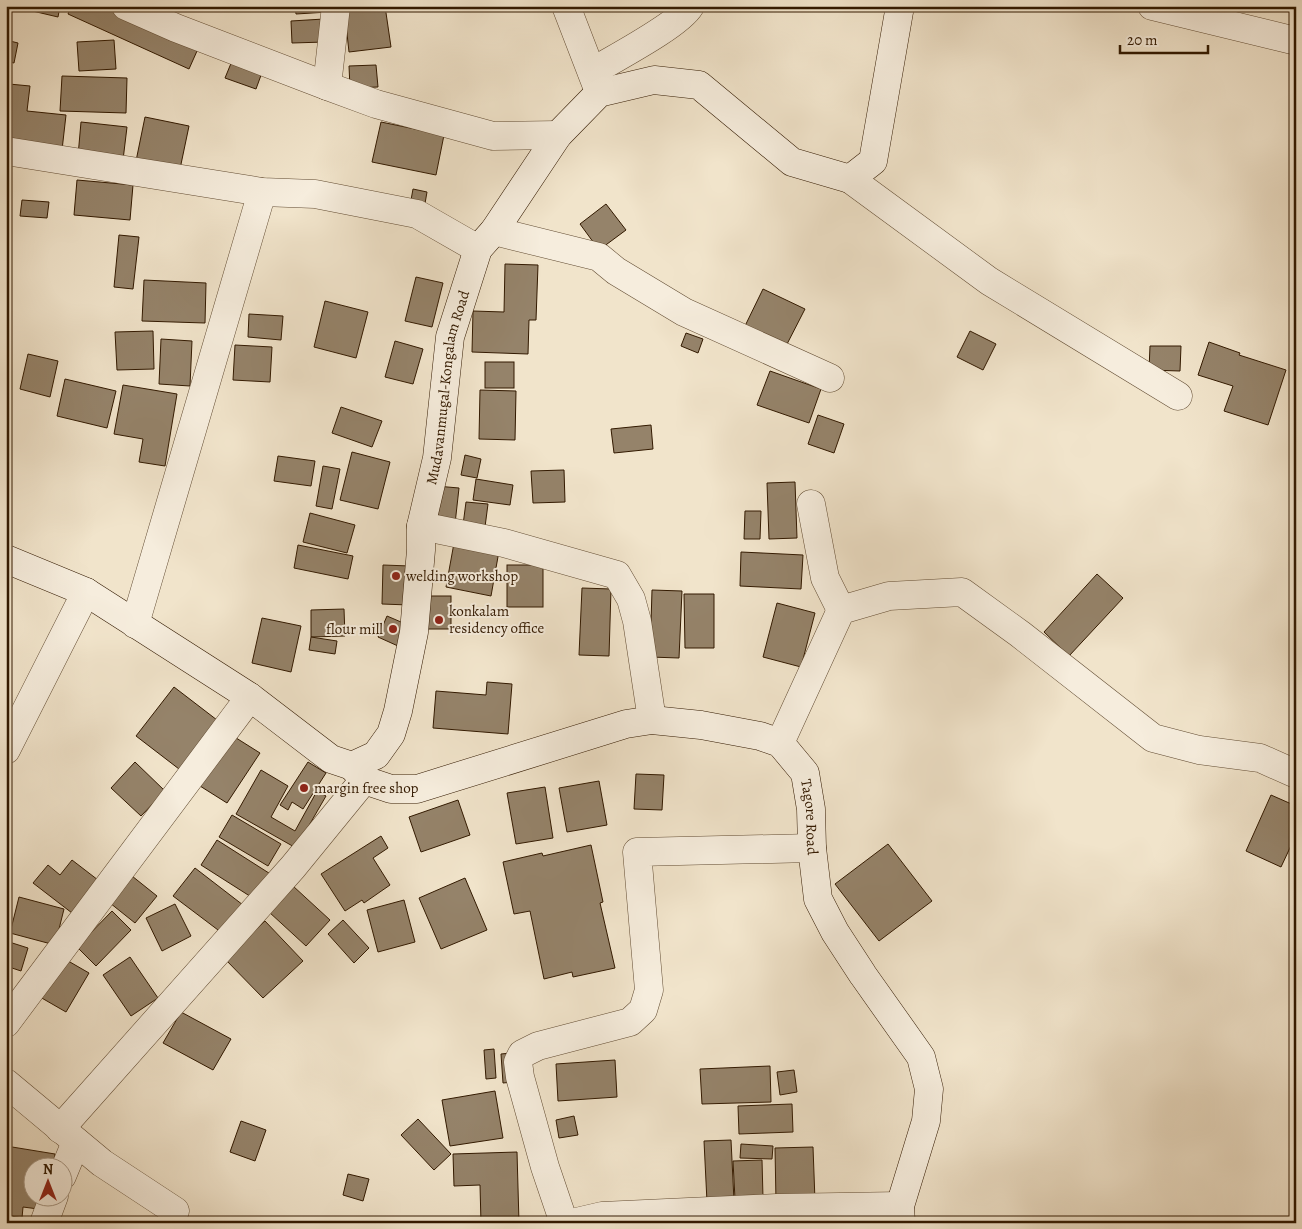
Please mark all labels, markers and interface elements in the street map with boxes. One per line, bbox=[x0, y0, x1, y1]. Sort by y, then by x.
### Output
scale bar bbox=[1120, 22, 1207, 54]
text: 20 m bbox=[1127, 30, 1158, 50]
street label: Mudavanmugal-Kongalam Road bbox=[421, 287, 475, 487]
place label: welding workshop bbox=[405, 566, 518, 586]
marker: welding workshop bbox=[390, 570, 402, 582]
place label: konkalam residency office bbox=[449, 601, 545, 638]
marker: konkalam residency office bbox=[433, 614, 445, 626]
place label: flour mill bbox=[326, 619, 383, 639]
marker: flour mill bbox=[387, 623, 399, 635]
place label: margin free shop bbox=[314, 778, 419, 798]
street label: Tagore Road bbox=[796, 778, 823, 857]
marker: margin free shop bbox=[298, 782, 310, 794]
north arrow bbox=[22, 1156, 72, 1206]
text: N bbox=[43, 1160, 53, 1179]

